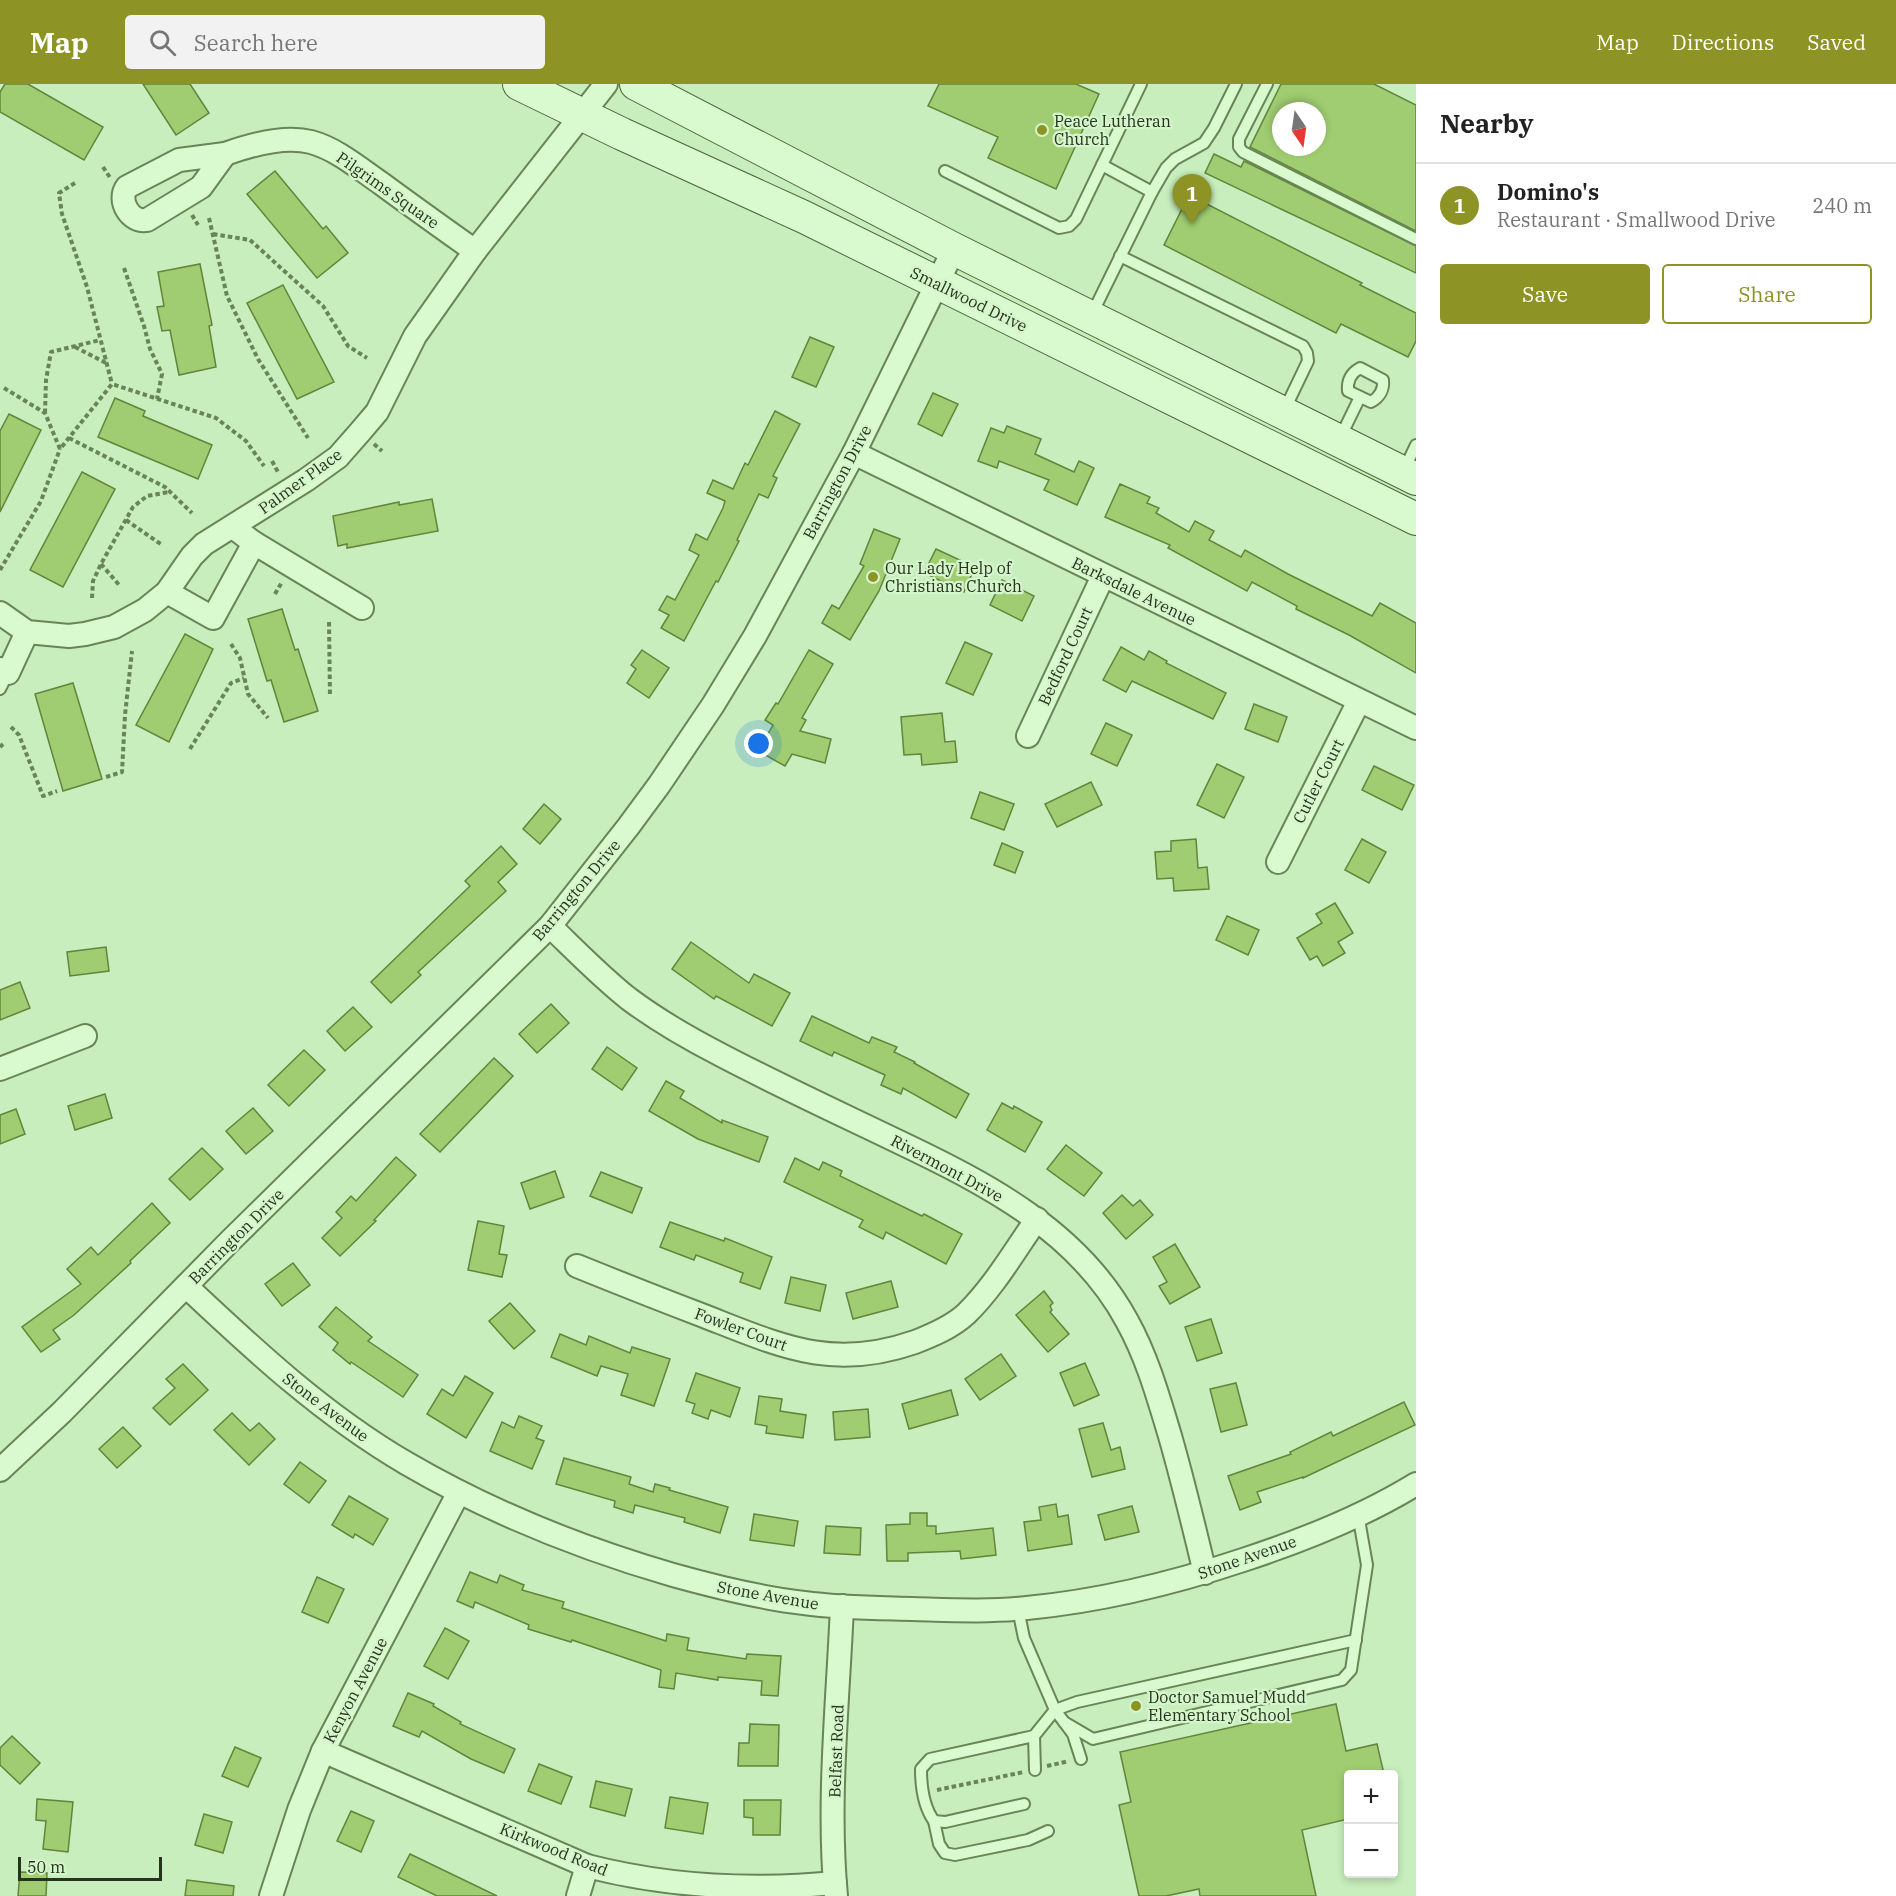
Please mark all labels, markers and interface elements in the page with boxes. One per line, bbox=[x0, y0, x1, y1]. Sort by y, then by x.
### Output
search box bbox=[125, 15, 545, 69]
text: Map bbox=[30, 24, 89, 61]
icon: search bbox=[146, 26, 179, 59]
text: Search here bbox=[194, 28, 318, 57]
text: Map bbox=[1596, 28, 1639, 56]
text: Directions bbox=[1672, 28, 1774, 56]
text: Saved bbox=[1807, 28, 1866, 56]
north arrow bbox=[1272, 102, 1326, 156]
text: Nearby bbox=[1440, 106, 1534, 140]
place label: Peace Lutheran Church bbox=[1054, 111, 1171, 149]
marker: Peace Lutheran Church bbox=[1035, 123, 1049, 137]
street label: Pilgrims Square bbox=[333, 147, 443, 233]
pin: 1 bbox=[1172, 174, 1212, 224]
text: Domino's bbox=[1497, 177, 1599, 206]
text: 1 bbox=[1454, 192, 1466, 219]
text: 240 m bbox=[1812, 192, 1872, 219]
text: Restaurant · Smallwood Drive bbox=[1497, 206, 1776, 233]
street label: Smallwood Drive bbox=[907, 262, 1031, 336]
button: Save bbox=[1440, 264, 1650, 324]
button: Share bbox=[1662, 264, 1872, 324]
street label: Barrington Drive bbox=[798, 421, 876, 543]
street label: Palmer Place bbox=[254, 444, 346, 518]
street label: Barksdale Avenue bbox=[1069, 552, 1199, 630]
place label: Our Lady Help of Christians Church bbox=[885, 558, 1022, 596]
marker: Our Lady Help of Christians Church bbox=[866, 570, 880, 584]
street label: Bedford Court bbox=[1034, 603, 1097, 708]
your location bbox=[744, 729, 773, 758]
street label: Cutler Court bbox=[1288, 735, 1348, 827]
street label: Barrington Drive bbox=[528, 835, 624, 945]
street label: Rivermont Drive bbox=[888, 1130, 1006, 1206]
street label: Barrington Drive bbox=[184, 1184, 288, 1288]
street label: Fowler Court bbox=[692, 1303, 790, 1355]
street label: Stone Avenue bbox=[279, 1368, 373, 1446]
street label: Stone Avenue bbox=[1195, 1531, 1299, 1583]
street label: Stone Avenue bbox=[716, 1576, 820, 1614]
street label: Kenyon Avenue bbox=[319, 1634, 391, 1746]
place label: Doctor Samuel Mudd Elementary School bbox=[1148, 1687, 1306, 1725]
marker: Doctor Samuel Mudd Elementary School bbox=[1129, 1699, 1143, 1713]
street label: Belfast Road bbox=[824, 1704, 848, 1798]
map controls bbox=[1344, 1770, 1398, 1878]
button: + bbox=[1344, 1770, 1398, 1824]
street label: Kirkwood Road bbox=[497, 1818, 611, 1880]
button: − bbox=[1344, 1824, 1398, 1878]
scale bar bbox=[18, 1854, 162, 1882]
text: 50 m bbox=[27, 1857, 65, 1877]

